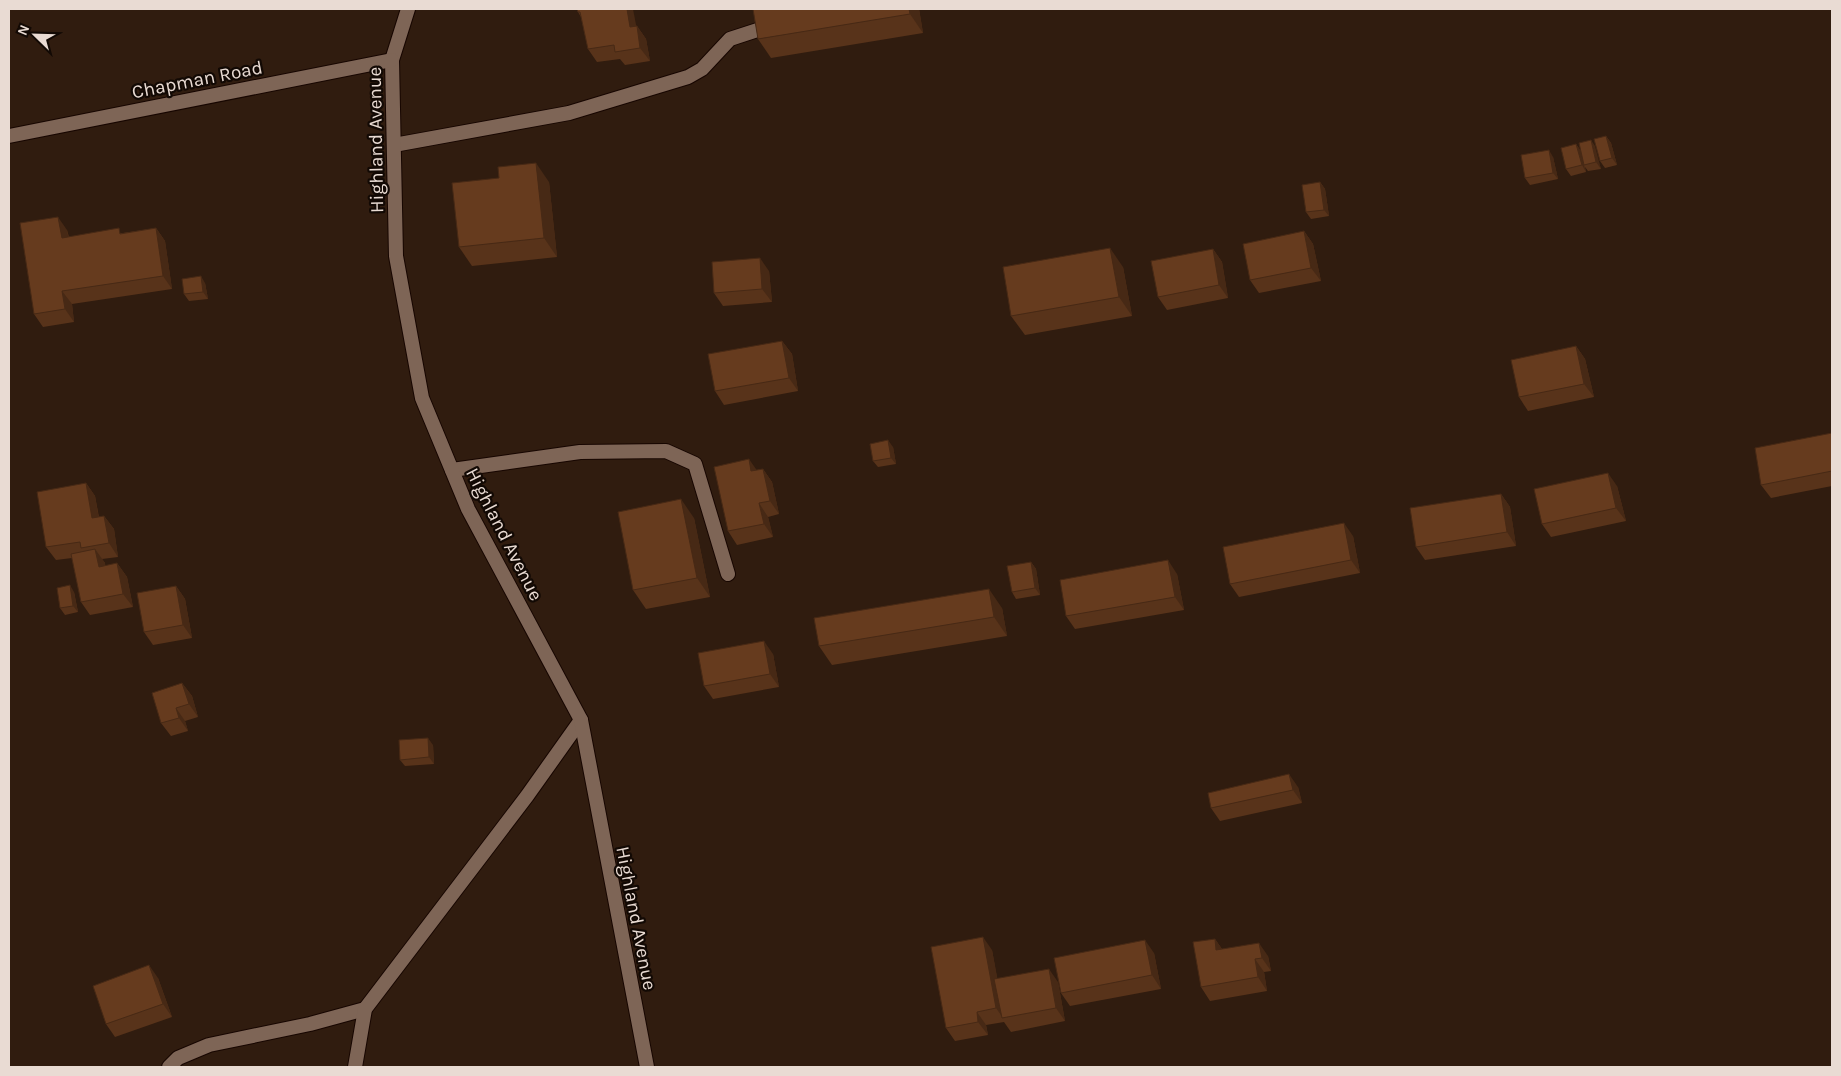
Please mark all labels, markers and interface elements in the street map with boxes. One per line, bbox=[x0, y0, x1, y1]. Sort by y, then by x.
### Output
north arrow bbox=[10, 10, 60, 60]
text: N bbox=[14, 22, 33, 38]
street label: Chapman Road bbox=[130, 57, 264, 103]
street label: Highland Avenue bbox=[364, 67, 388, 213]
street label: Highland Avenue bbox=[461, 464, 547, 605]
street label: Highland Avenue bbox=[611, 844, 661, 992]

